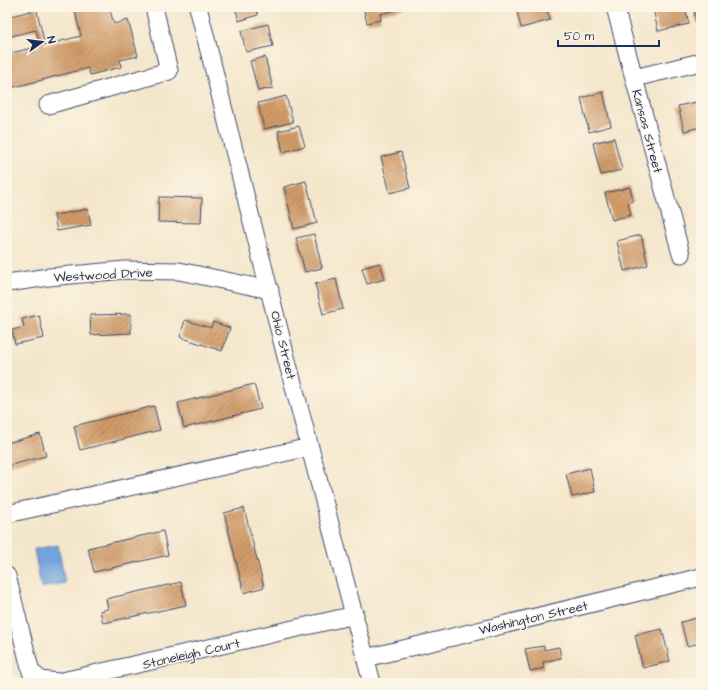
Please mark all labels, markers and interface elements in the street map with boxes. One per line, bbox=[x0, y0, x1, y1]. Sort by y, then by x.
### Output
north arrow bbox=[22, 22, 62, 62]
scale bar bbox=[558, 22, 659, 48]
text: 50 m bbox=[564, 28, 595, 45]
text: N bbox=[43, 35, 59, 45]
street label: Kansas Street bbox=[627, 87, 667, 176]
street label: Westwood Drive bbox=[53, 263, 153, 287]
street label: Ohio Street bbox=[266, 309, 300, 382]
street label: Washington Street bbox=[477, 597, 590, 640]
street label: Stoneleigh Court bbox=[141, 634, 243, 675]

